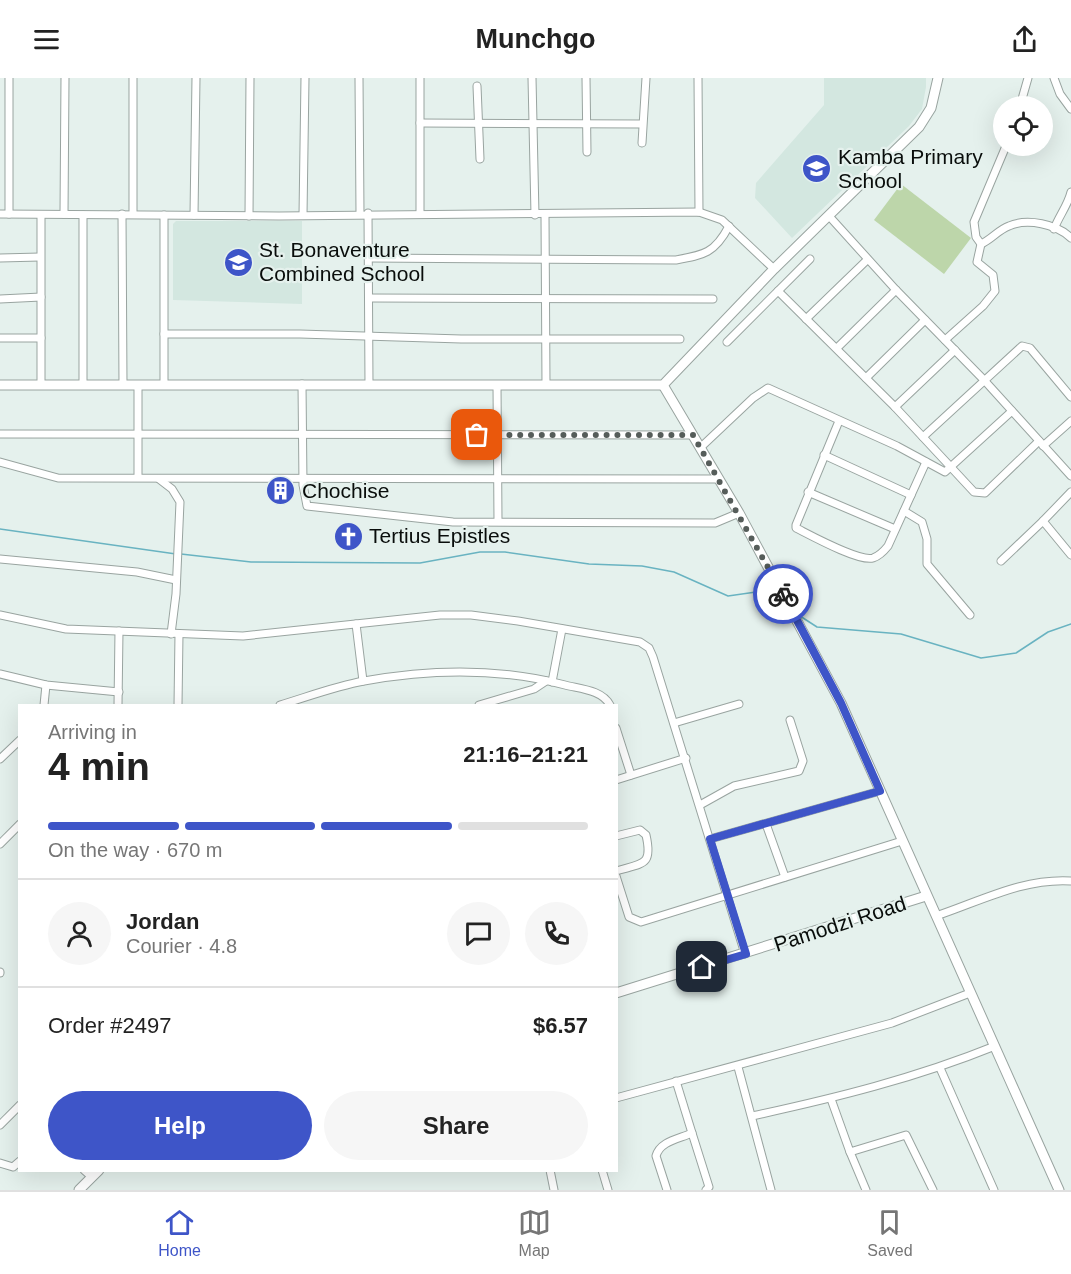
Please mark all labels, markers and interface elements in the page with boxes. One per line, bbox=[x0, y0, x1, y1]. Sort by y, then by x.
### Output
icon: menu bbox=[30, 23, 63, 56]
icon: share bbox=[1008, 23, 1041, 56]
text: Munchgo bbox=[476, 24, 595, 54]
map controls bbox=[993, 96, 1053, 156]
button: locate bbox=[993, 96, 1053, 156]
place label: Kamba Primary School bbox=[838, 145, 983, 192]
school or university icon: Kamba Primary School bbox=[801, 153, 833, 185]
place label: St. Bonaventure Combined School bbox=[259, 238, 425, 285]
school or university icon: St. Bonaventure Combined School bbox=[222, 246, 254, 278]
pin bbox=[451, 409, 502, 460]
icon: bag bbox=[460, 418, 493, 451]
building icon: Chochise bbox=[265, 475, 297, 507]
place label: Chochise bbox=[302, 479, 390, 502]
church icon: Tertius Epistles bbox=[332, 520, 364, 552]
place label: Tertius Epistles bbox=[369, 524, 510, 547]
courier bbox=[753, 564, 813, 624]
icon: bike bbox=[767, 578, 800, 611]
text: Arriving in bbox=[48, 721, 137, 743]
text: 21:16–21:21 bbox=[463, 742, 588, 767]
text: 4 min bbox=[48, 745, 150, 788]
text: On the way · 670 m bbox=[48, 839, 223, 861]
street label: Pamodzi Road bbox=[771, 891, 909, 956]
button: person bbox=[48, 902, 111, 965]
button: chat bbox=[447, 902, 510, 965]
button: phone bbox=[525, 902, 588, 965]
text: Jordan bbox=[126, 909, 199, 934]
text: Courier · 4.8 bbox=[126, 935, 237, 957]
pin bbox=[676, 941, 727, 992]
icon: home bbox=[685, 950, 718, 983]
text: Order #2497 bbox=[48, 1013, 172, 1038]
text: $6.57 bbox=[533, 1013, 588, 1038]
button: Help bbox=[48, 1091, 312, 1160]
button: Share bbox=[324, 1091, 588, 1160]
tab: Home bbox=[158, 1206, 201, 1260]
tab: Map bbox=[518, 1206, 551, 1260]
tab: Saved bbox=[867, 1206, 913, 1260]

